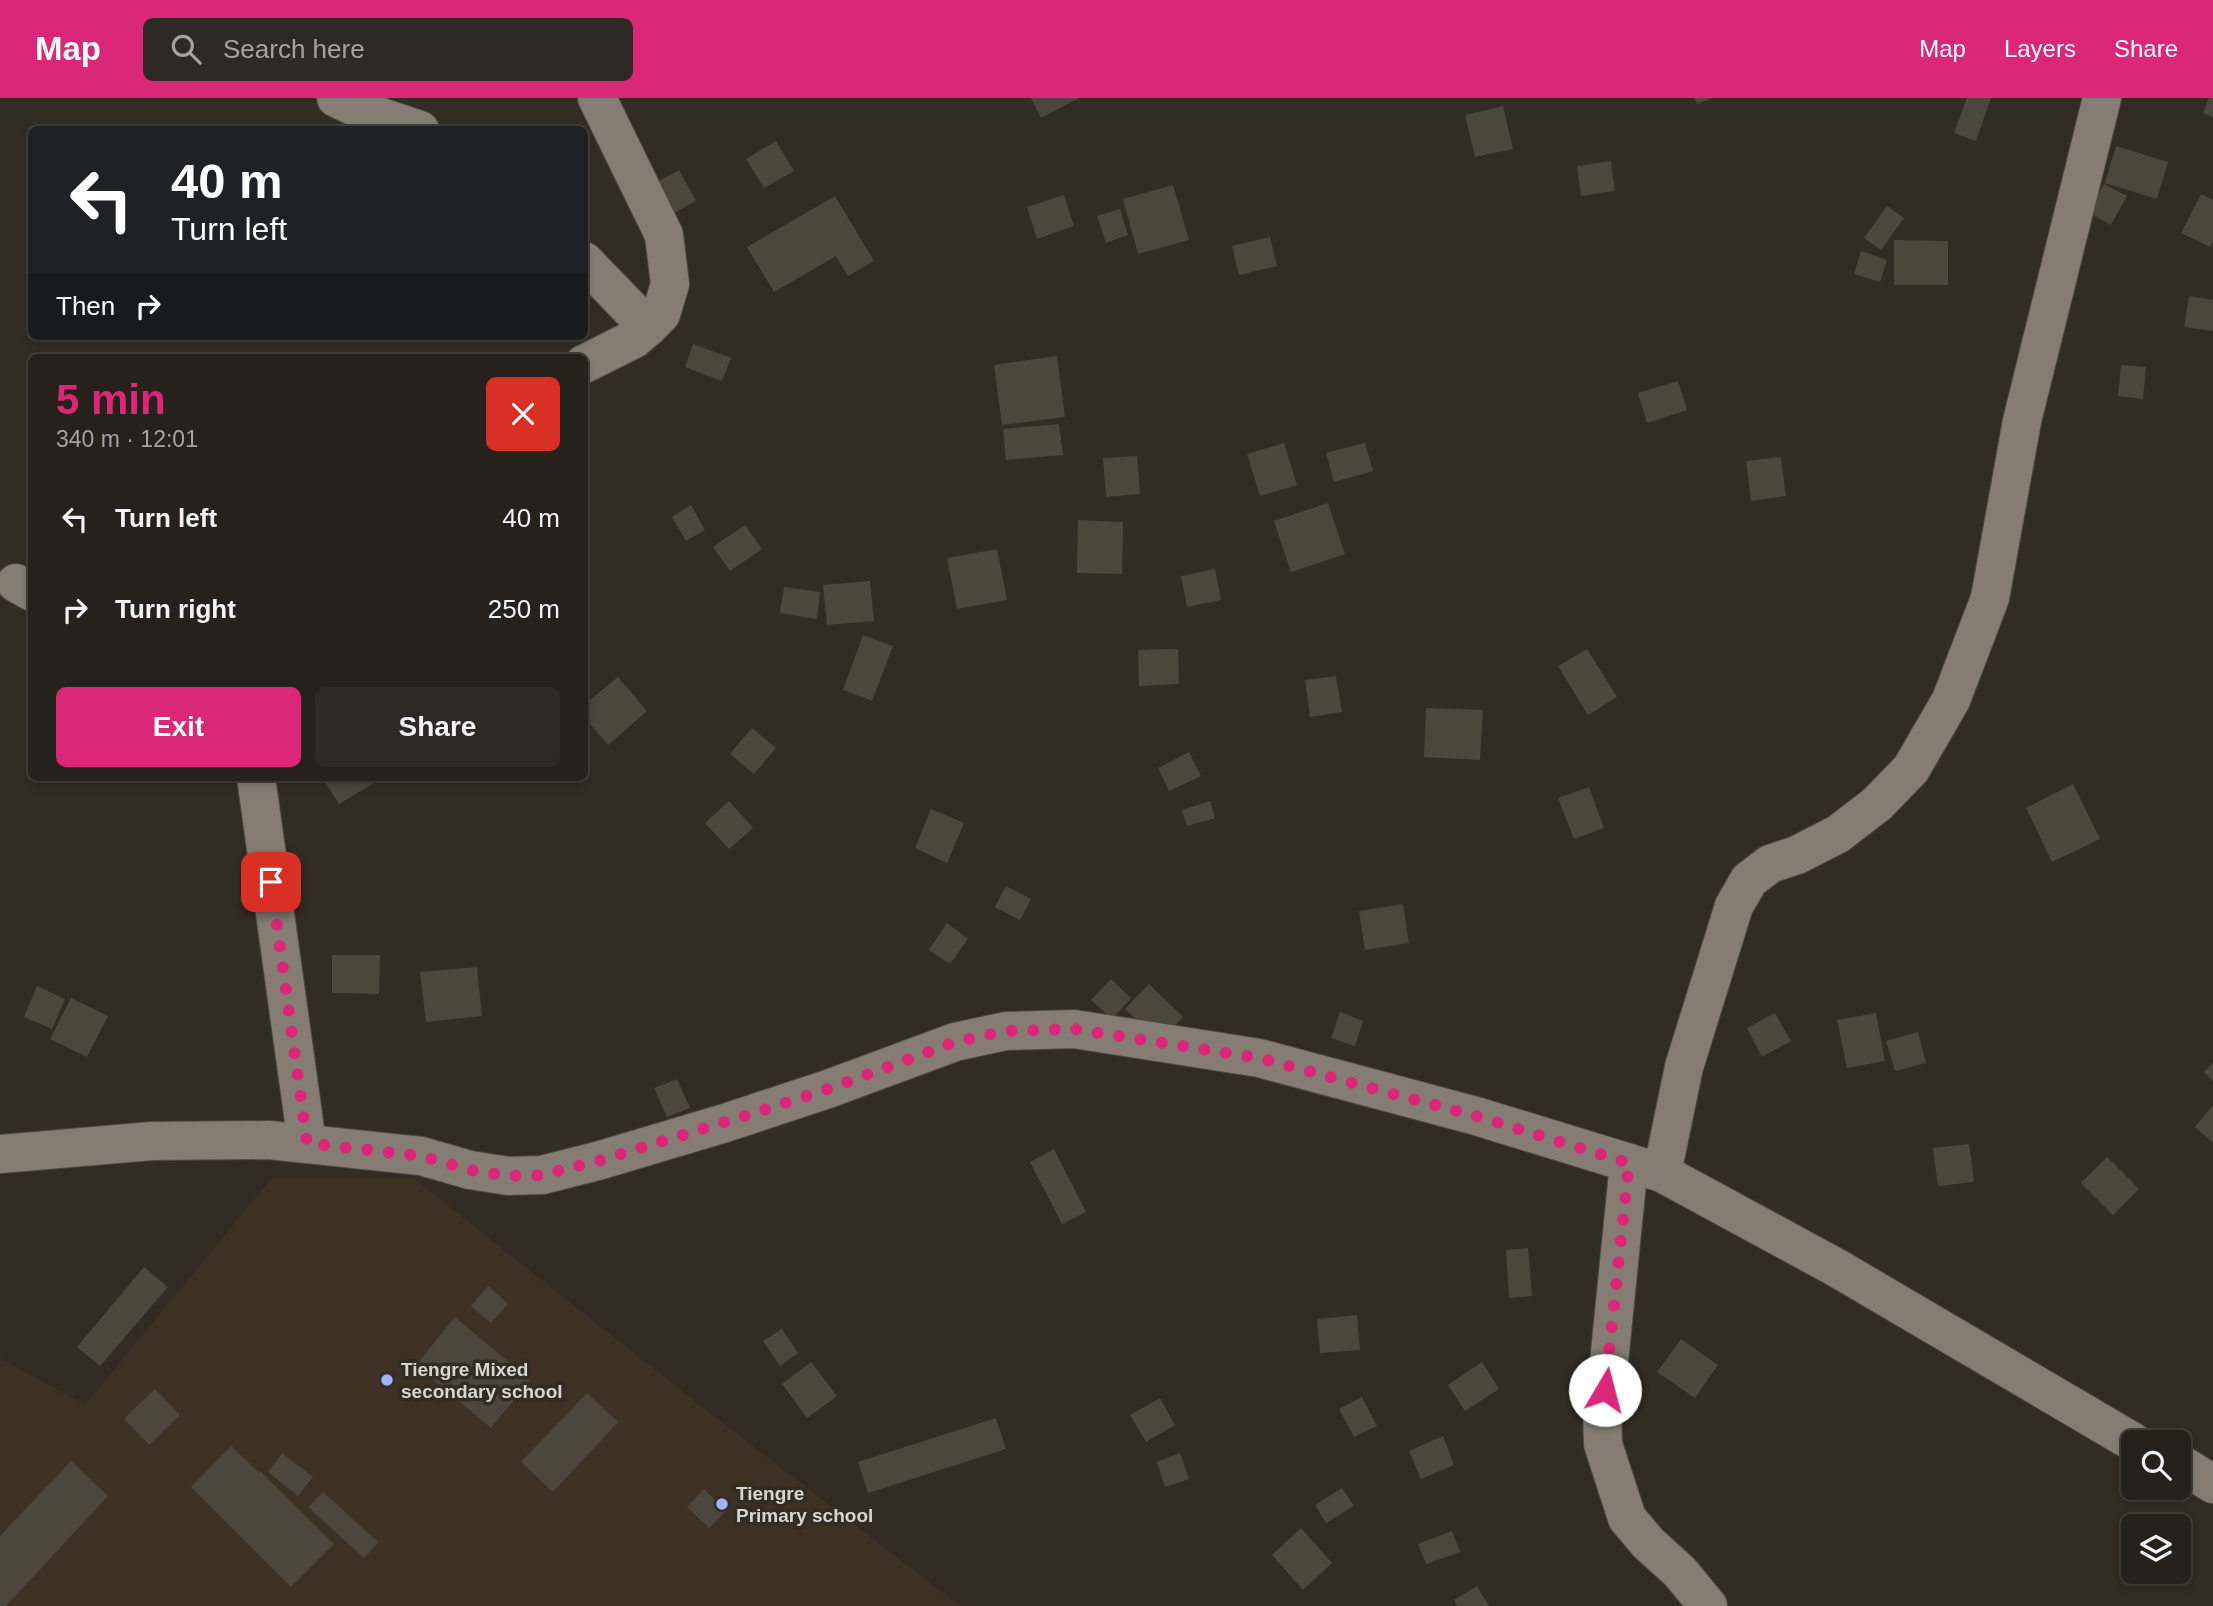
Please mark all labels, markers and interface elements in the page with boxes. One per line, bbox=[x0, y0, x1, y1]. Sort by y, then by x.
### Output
search box bbox=[143, 18, 633, 81]
text: Map bbox=[35, 30, 101, 67]
icon: search bbox=[167, 30, 205, 68]
text: Search here bbox=[223, 34, 365, 64]
text: Map bbox=[1919, 35, 1966, 62]
text: Layers bbox=[2004, 35, 2076, 62]
text: Share bbox=[2114, 35, 2178, 62]
icon: left bbox=[56, 154, 147, 245]
text: 40 m bbox=[171, 154, 283, 208]
text: Turn left bbox=[171, 211, 287, 247]
icon: right bbox=[129, 287, 167, 325]
text: Then bbox=[56, 291, 115, 321]
text: 5 min bbox=[56, 376, 166, 423]
button: close bbox=[486, 377, 560, 451]
text: 340 m · 12:01 bbox=[56, 426, 198, 452]
icon: left bbox=[56, 500, 94, 538]
text: Turn left bbox=[115, 503, 217, 533]
text: 40 m bbox=[502, 503, 560, 533]
icon: right bbox=[56, 591, 94, 629]
text: Turn right bbox=[115, 594, 236, 624]
text: 250 m bbox=[488, 594, 560, 624]
button: Exit bbox=[56, 687, 301, 767]
button: Share bbox=[315, 687, 560, 767]
pin bbox=[241, 852, 301, 912]
icon: arrive bbox=[252, 863, 290, 901]
position arrow bbox=[1568, 1353, 1642, 1427]
place label: Tiengre Mixed secondary school bbox=[401, 1359, 563, 1402]
marker: Tiengre Mixed secondary school bbox=[379, 1372, 395, 1388]
map controls bbox=[2121, 1430, 2191, 1584]
button: search bbox=[2121, 1430, 2191, 1500]
place label: Tiengre Primary school bbox=[736, 1483, 873, 1526]
marker: Tiengre Primary school bbox=[714, 1496, 730, 1512]
button: layers bbox=[2121, 1514, 2191, 1584]

